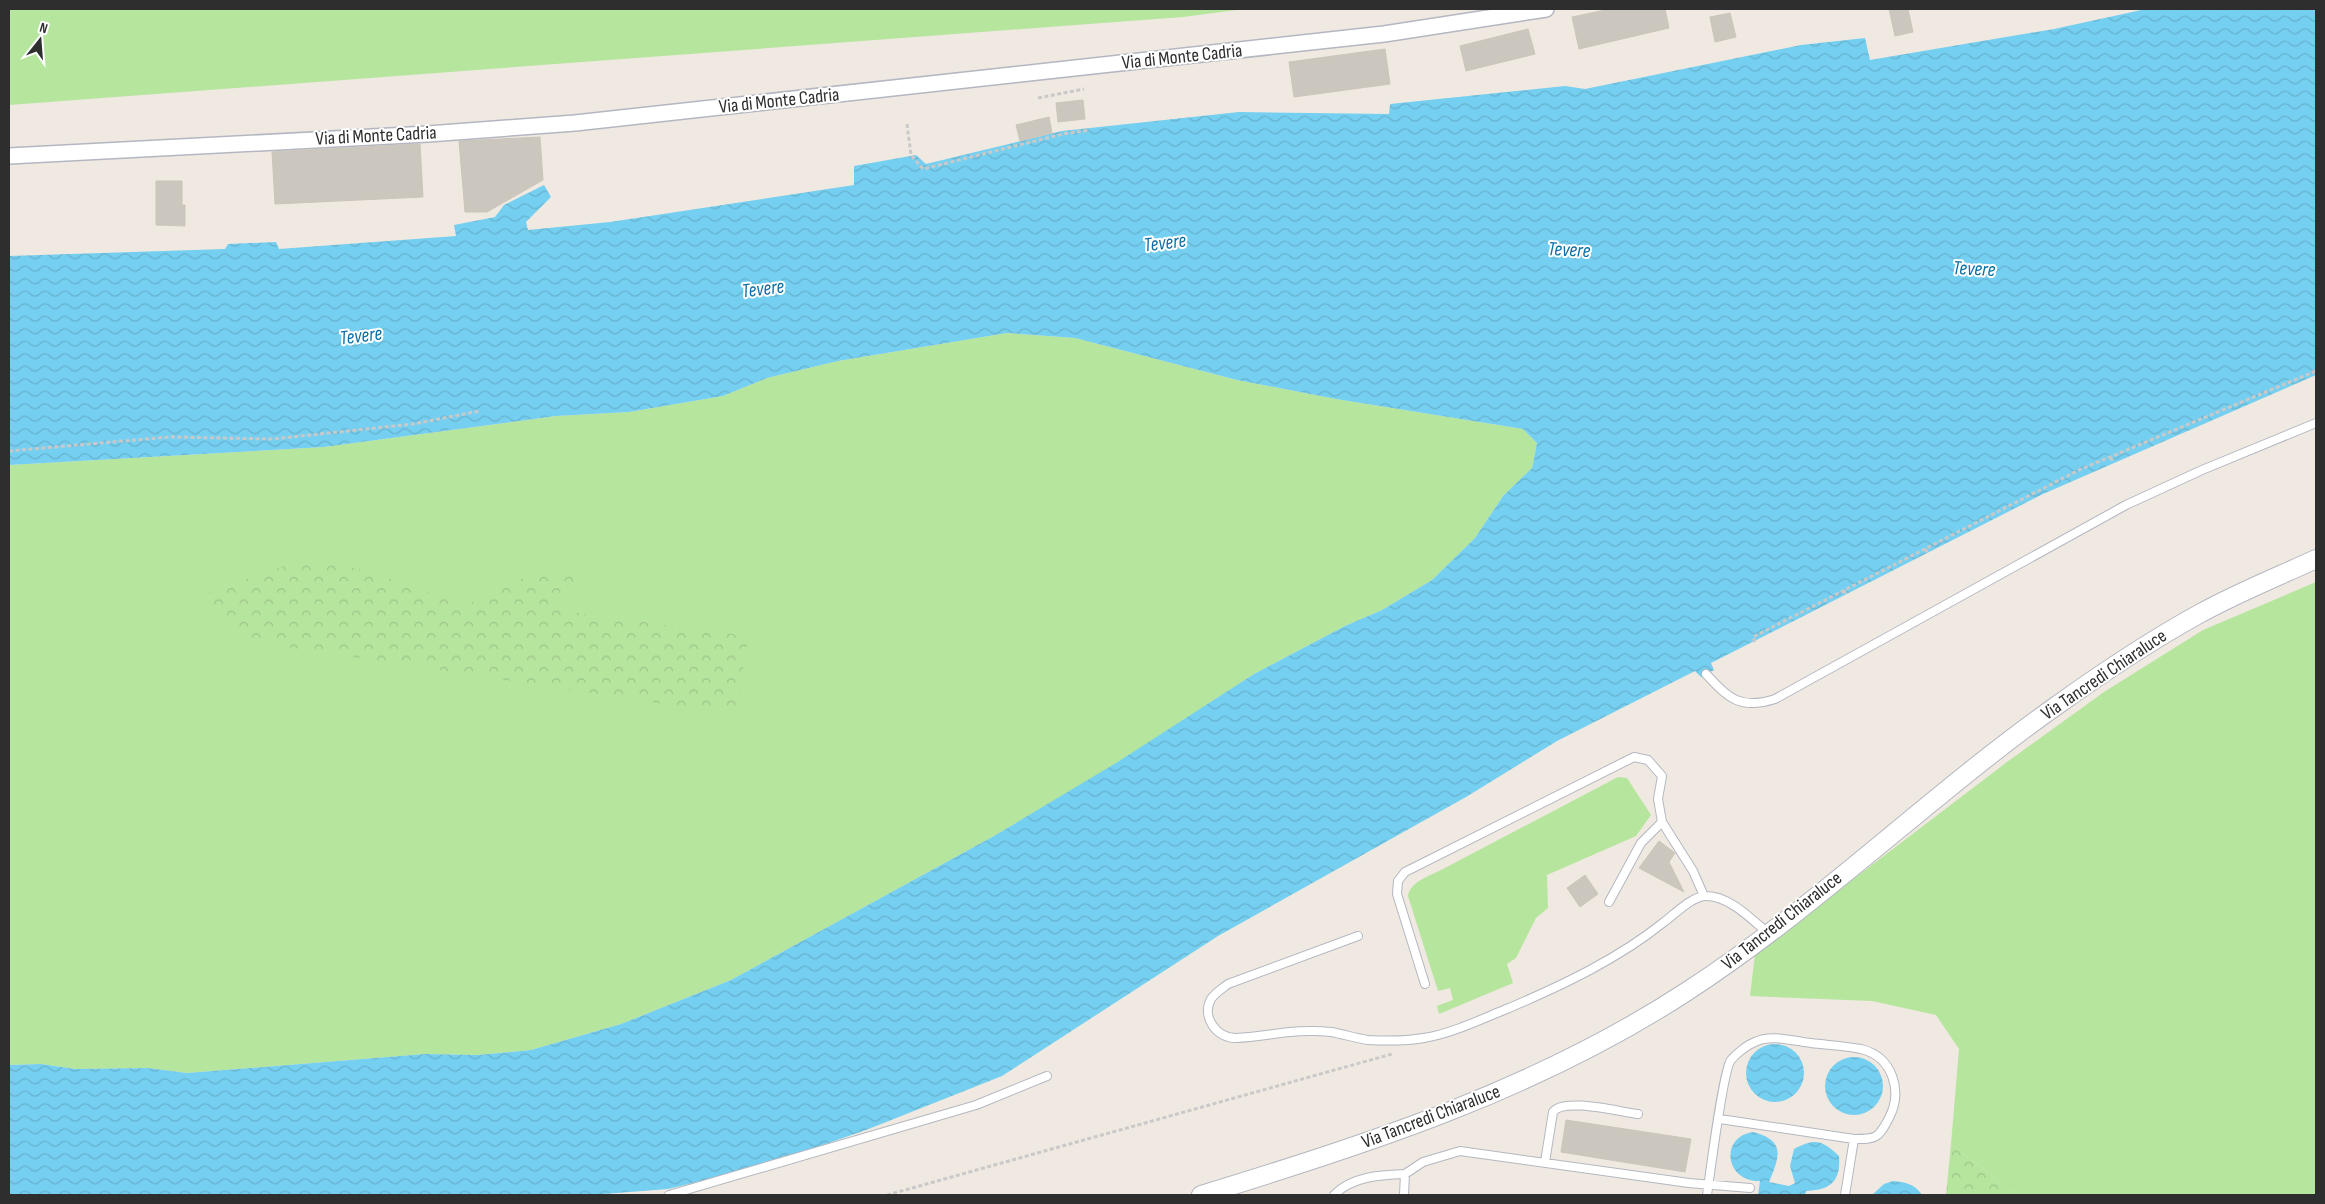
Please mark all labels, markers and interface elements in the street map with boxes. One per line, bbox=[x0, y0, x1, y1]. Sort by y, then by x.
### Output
north arrow bbox=[15, 15, 65, 65]
text: N bbox=[38, 19, 50, 37]
street label: Via di Monte Cadria bbox=[1121, 39, 1243, 75]
street label: Via di Monte Cadria bbox=[718, 83, 840, 119]
street label: Via di Monte Cadria bbox=[315, 121, 437, 151]
water label: Tevere bbox=[1142, 228, 1188, 258]
water label: Tevere bbox=[1547, 237, 1591, 263]
water label: Tevere bbox=[1952, 256, 1996, 282]
water label: Tevere bbox=[740, 274, 786, 304]
water label: Tevere bbox=[338, 321, 384, 351]
street label: Via Tancredi Chiaraluce bbox=[2037, 625, 2171, 725]
street label: Via Tancredi Chiaraluce bbox=[1717, 867, 1847, 975]
street label: Via Tancredi Chiaraluce bbox=[1359, 1080, 1503, 1154]

